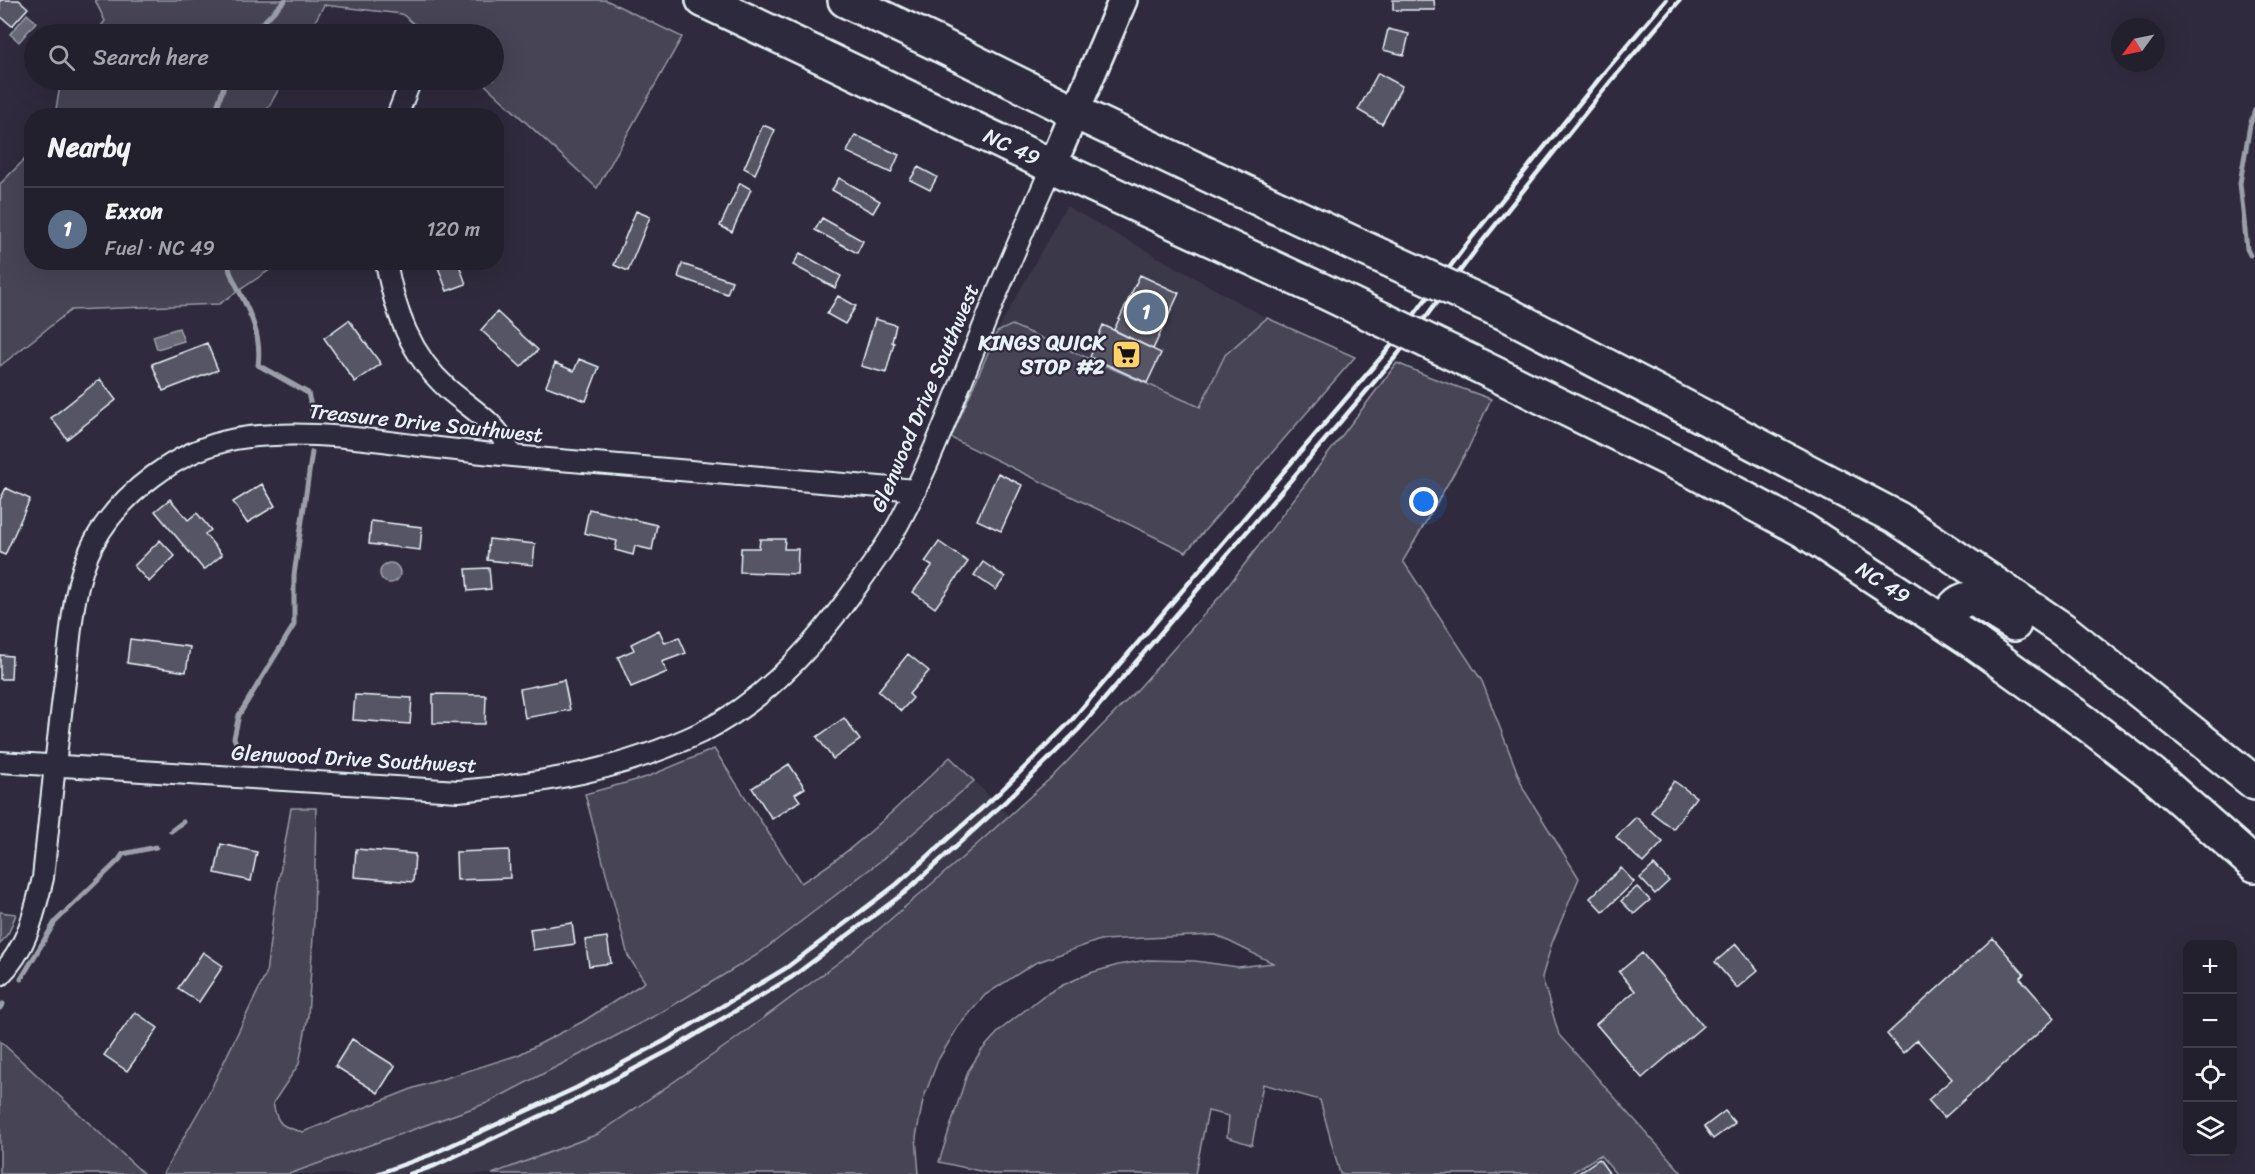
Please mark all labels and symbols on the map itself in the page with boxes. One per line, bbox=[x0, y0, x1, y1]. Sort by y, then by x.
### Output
north arrow bbox=[2111, 18, 2165, 72]
street label: NC 49 bbox=[977, 117, 1047, 177]
street label: Glenwood Drive Southwest bbox=[860, 278, 990, 518]
pin: 1 bbox=[1126, 290, 1166, 334]
place label: KINGS QUICK STOP #2 bbox=[977, 324, 1107, 386]
supermarket icon: KINGS QUICK STOP #2 bbox=[1110, 339, 1142, 371]
street label: Treasure Drive Southwest bbox=[307, 392, 545, 454]
your location bbox=[1409, 487, 1438, 516]
street label: NC 49 bbox=[1848, 551, 1918, 615]
street label: Glenwood Drive Southwest bbox=[230, 734, 478, 784]

